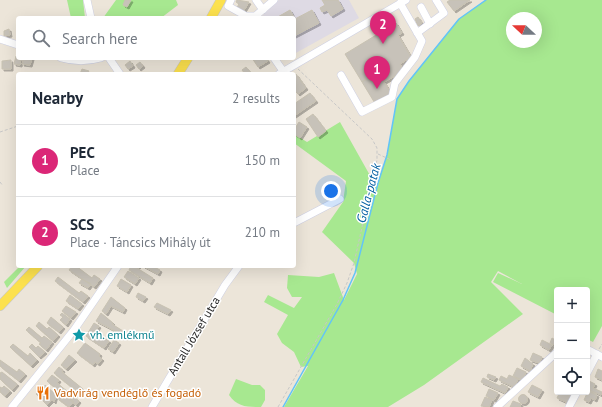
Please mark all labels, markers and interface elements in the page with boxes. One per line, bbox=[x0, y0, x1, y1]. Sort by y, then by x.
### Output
pin: 2 bbox=[370, 11, 396, 44]
north arrow bbox=[506, 12, 542, 48]
search box bbox=[16, 16, 296, 60]
icon: search bbox=[30, 27, 52, 49]
text: Search here bbox=[62, 29, 138, 48]
pin: 1 bbox=[364, 56, 390, 89]
text: Nearby bbox=[32, 87, 83, 109]
text: 2 results bbox=[232, 90, 280, 107]
text: PEC bbox=[70, 143, 95, 162]
text: 1 bbox=[41, 152, 49, 169]
text: 150 m bbox=[245, 152, 280, 169]
water label: Galla-patak bbox=[352, 160, 385, 225]
text: Place bbox=[70, 162, 100, 179]
your location bbox=[321, 181, 341, 201]
text: SCS bbox=[70, 215, 94, 234]
text: 2 bbox=[41, 224, 49, 241]
text: 210 m bbox=[245, 224, 280, 241]
text: Place · Táncsics Mihály út bbox=[70, 234, 211, 251]
map controls bbox=[554, 287, 590, 395]
button: + bbox=[554, 287, 590, 323]
street label: Antall József utca bbox=[164, 294, 223, 378]
button: − bbox=[554, 323, 590, 359]
place icon: vh. emlékmű bbox=[71, 327, 87, 343]
place label: vh. emlékmű bbox=[90, 327, 155, 342]
button: locate bbox=[554, 359, 590, 395]
restaurant icon: Vadvirág vendéglő és fogadó bbox=[35, 385, 51, 401]
place label: Vadvirág vendéglő és fogadó bbox=[53, 385, 201, 400]

